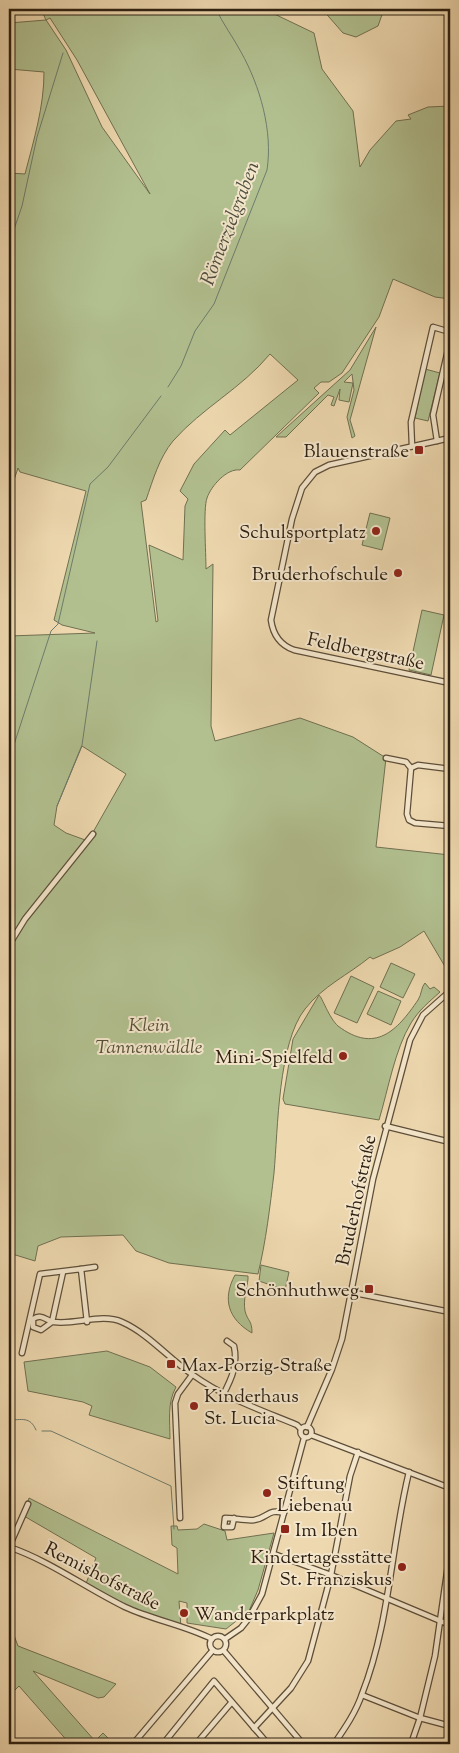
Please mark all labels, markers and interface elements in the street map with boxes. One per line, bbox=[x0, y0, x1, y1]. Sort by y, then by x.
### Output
water label: Römerzielgraben bbox=[194, 157, 268, 290]
place label: Blauenstraße bbox=[304, 439, 409, 466]
marker: Blauenstraße bbox=[413, 444, 425, 456]
place label: Schulsportplatz bbox=[239, 520, 366, 547]
marker: Schulsportplatz bbox=[370, 525, 382, 537]
place label: Bruderhofschule bbox=[252, 562, 388, 589]
marker: Bruderhofschule bbox=[392, 567, 404, 579]
street label: Feldbergstraße bbox=[304, 627, 427, 678]
park label: Klein Tannenwäldle bbox=[96, 1013, 203, 1062]
place label: Mini-Spielfeld bbox=[215, 1045, 333, 1072]
marker: Mini-Spielfeld bbox=[337, 1050, 349, 1062]
street label: Bruderhofstraße bbox=[330, 1132, 385, 1268]
place label: Schönhuthweg bbox=[235, 1278, 359, 1305]
marker: Schönhuthweg bbox=[363, 1283, 375, 1295]
place label: Max-Porzig-Straße bbox=[181, 1353, 332, 1380]
marker: Max-Porzig-Straße bbox=[165, 1358, 177, 1370]
place label: Kinderhaus St. Lucia bbox=[204, 1384, 299, 1433]
marker: Kinderhaus St. Lucia bbox=[188, 1400, 200, 1412]
place label: Stiftung Liebenau bbox=[277, 1471, 352, 1520]
marker: Stiftung Liebenau bbox=[261, 1487, 273, 1499]
place label: Im Iben bbox=[295, 1518, 358, 1545]
marker: Im Iben bbox=[279, 1523, 291, 1535]
street label: Remishofstraße bbox=[39, 1536, 165, 1618]
place label: Kindertagesstätte St. Franziskus bbox=[250, 1545, 392, 1594]
marker: Kindertagesstätte St. Franziskus bbox=[396, 1561, 408, 1573]
place label: Wanderparkplatz bbox=[194, 1602, 335, 1629]
marker: Wanderparkplatz bbox=[178, 1607, 190, 1619]

